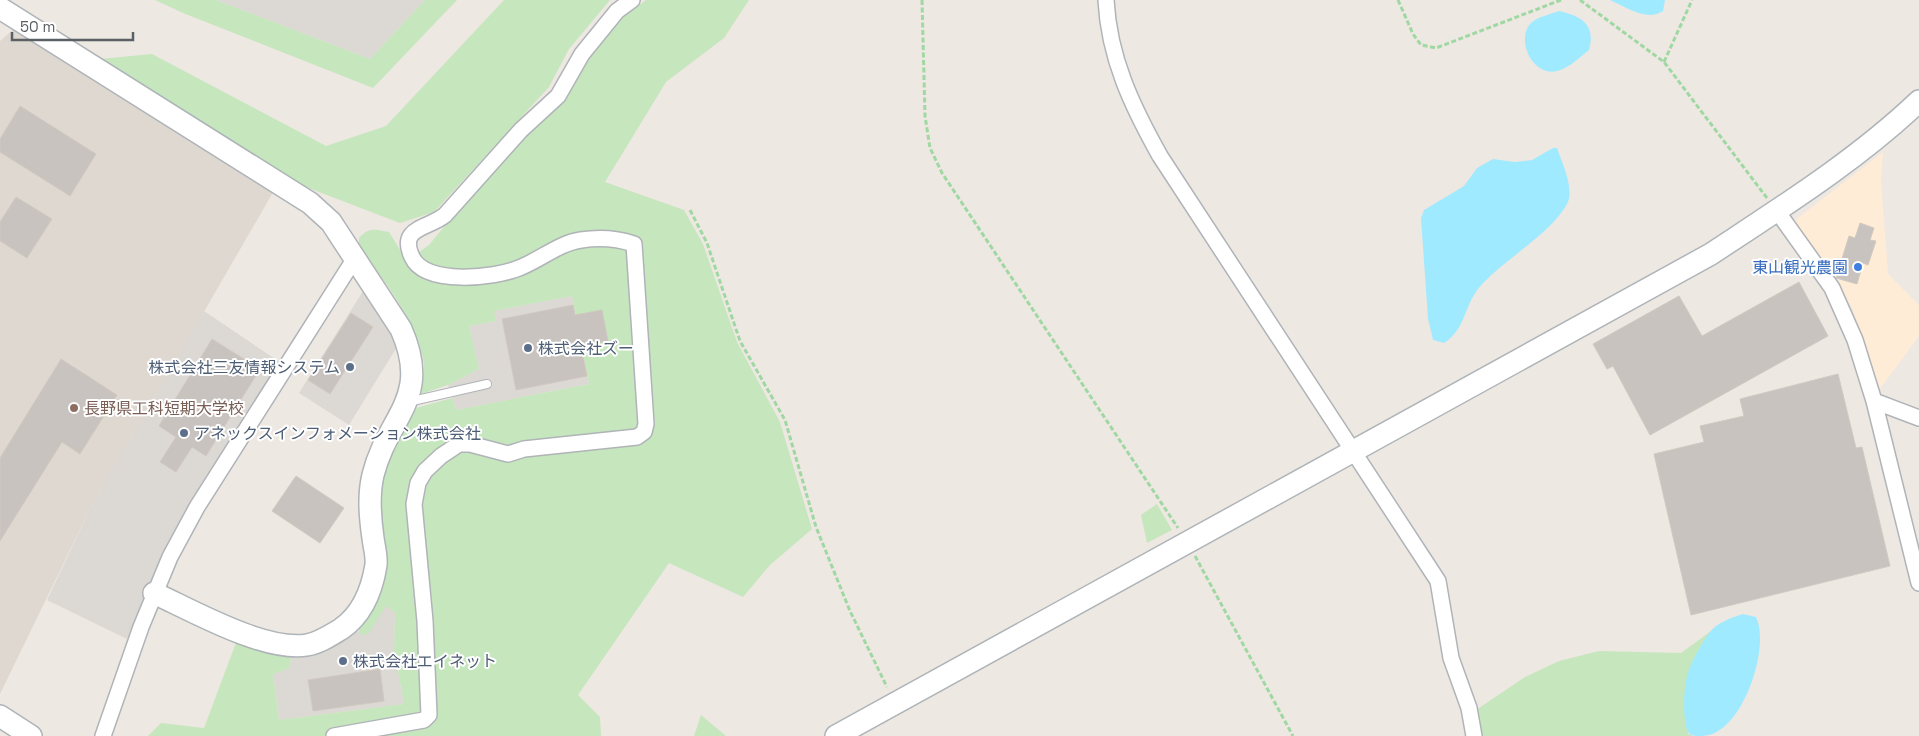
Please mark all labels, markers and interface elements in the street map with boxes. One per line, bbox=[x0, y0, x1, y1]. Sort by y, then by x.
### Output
scale bar bbox=[12, 10, 134, 42]
text: 50 m bbox=[20, 17, 55, 36]
place label: 東山観光農園 bbox=[1752, 257, 1848, 278]
marker: 東山観光農園 bbox=[1852, 261, 1864, 273]
place label: 株式会社ズー bbox=[538, 338, 634, 359]
marker: 株式会社ズー bbox=[522, 342, 534, 354]
place label: 株式会社三友情報システム bbox=[148, 357, 340, 378]
marker: 株式会社三友情報システム bbox=[344, 361, 356, 373]
place label: 長野県工科短期大学校 bbox=[84, 398, 244, 419]
marker: 長野県工科短期大学校 bbox=[68, 402, 80, 414]
place label: アネックスインフォメーション株式会社 bbox=[194, 423, 481, 444]
marker: アネックスインフォメーション株式会社 bbox=[178, 427, 190, 439]
place label: 株式会社エイネット bbox=[353, 651, 497, 672]
marker: 株式会社エイネット bbox=[337, 655, 349, 667]

